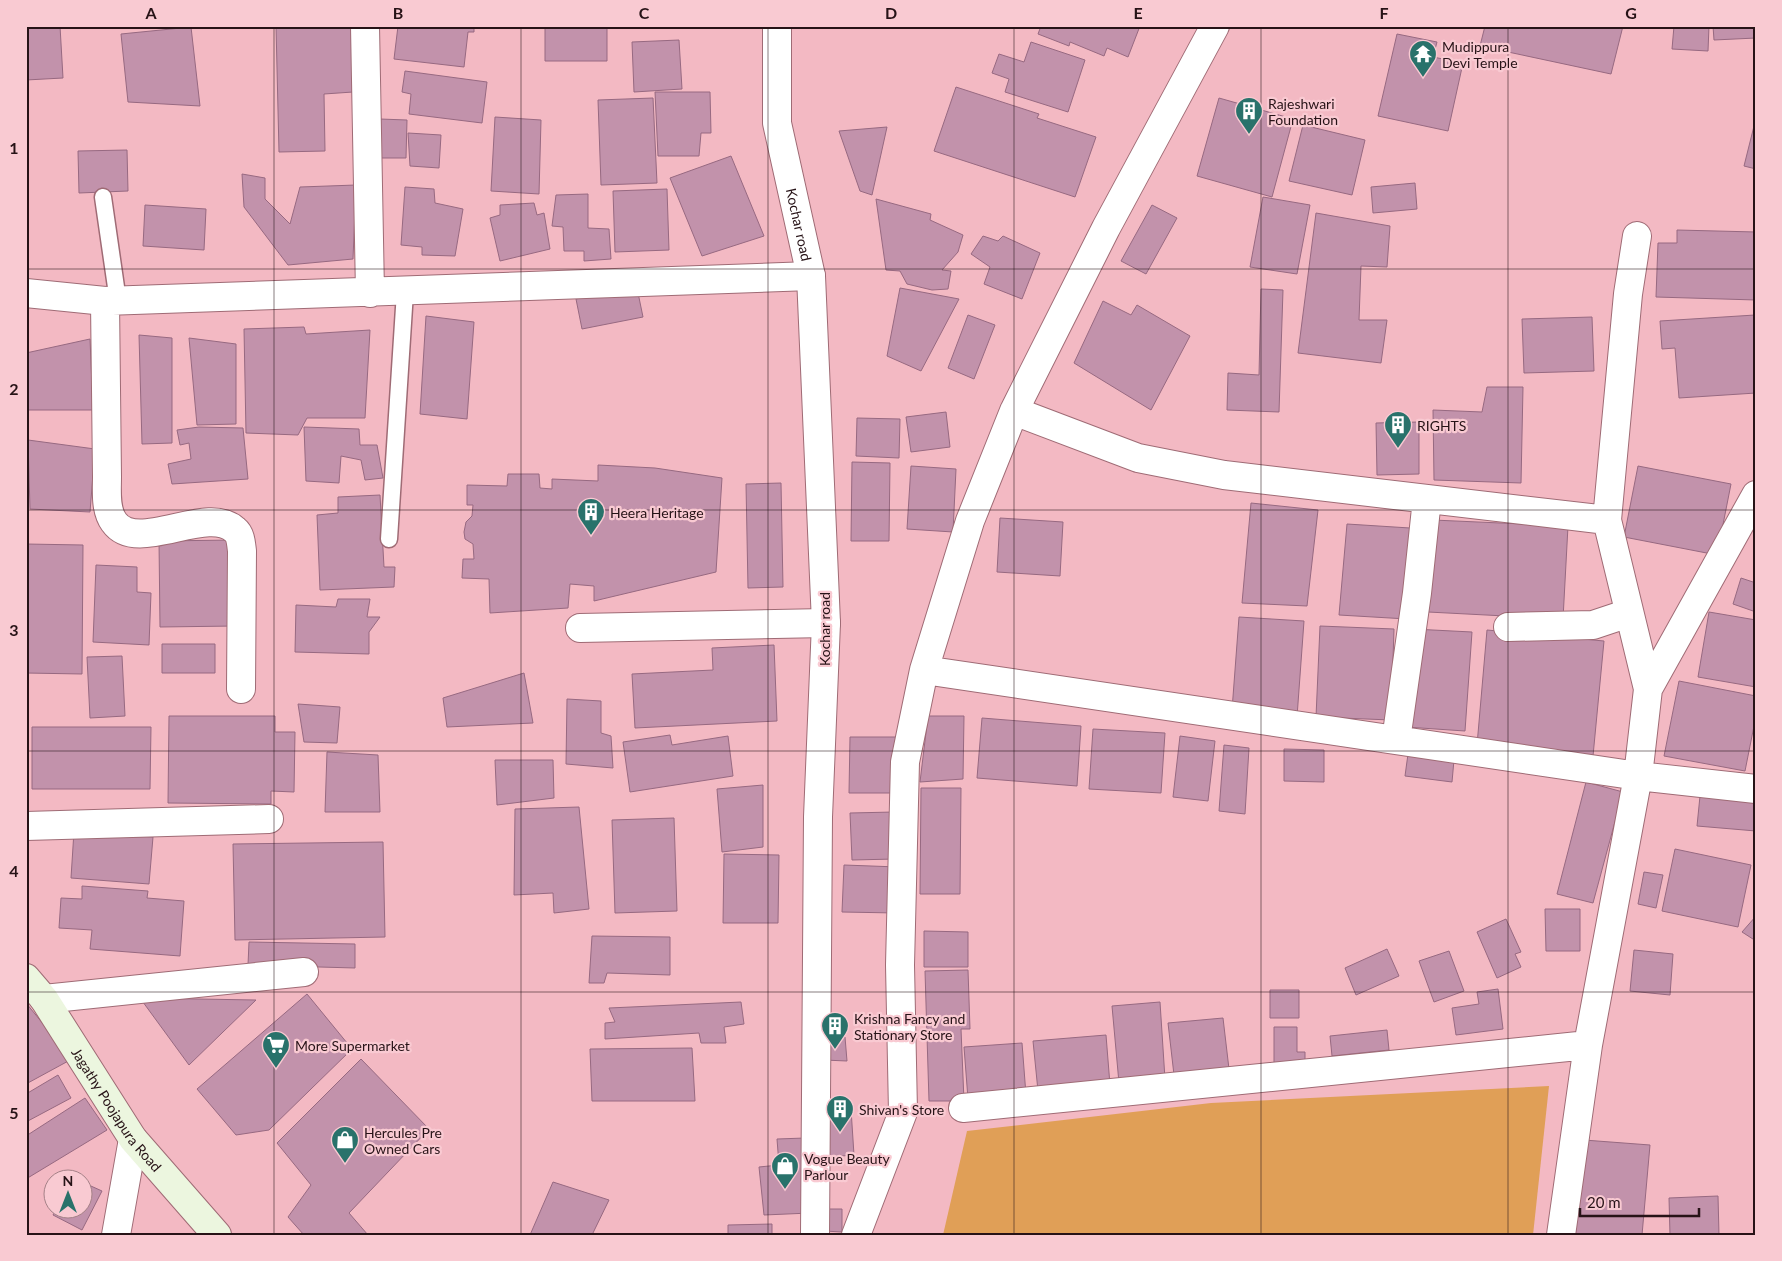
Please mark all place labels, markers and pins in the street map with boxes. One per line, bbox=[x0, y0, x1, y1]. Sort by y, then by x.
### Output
place label: Mudippura Devi Temple bbox=[1442, 38, 1518, 71]
temple icon: Mudippura Devi Temple bbox=[1408, 39, 1438, 78]
place label: Rajeshwari Foundation bbox=[1268, 95, 1338, 128]
building icon: Rajeshwari Foundation bbox=[1234, 96, 1264, 135]
building icon: RIGHTS bbox=[1383, 410, 1413, 449]
place label: RIGHTS bbox=[1417, 417, 1466, 434]
building icon: Heera Heritage bbox=[576, 497, 606, 536]
place label: Heera Heritage bbox=[610, 504, 704, 521]
place label: Krishna Fancy and Stationary Store bbox=[854, 1010, 965, 1043]
building icon: Krishna Fancy and Stationary Store bbox=[820, 1011, 850, 1050]
supermarket icon: More Supermarket bbox=[261, 1030, 291, 1069]
place label: More Supermarket bbox=[295, 1037, 410, 1054]
building icon: Shivan's Store bbox=[825, 1094, 855, 1133]
place label: Shivan's Store bbox=[859, 1101, 944, 1118]
place label: Hercules Pre Owned Cars bbox=[364, 1124, 442, 1157]
shop icon: Hercules Pre Owned Cars bbox=[330, 1125, 360, 1164]
place label: Vogue Beauty Parlour bbox=[804, 1150, 891, 1183]
shop icon: Vogue Beauty Parlour bbox=[770, 1151, 800, 1190]

